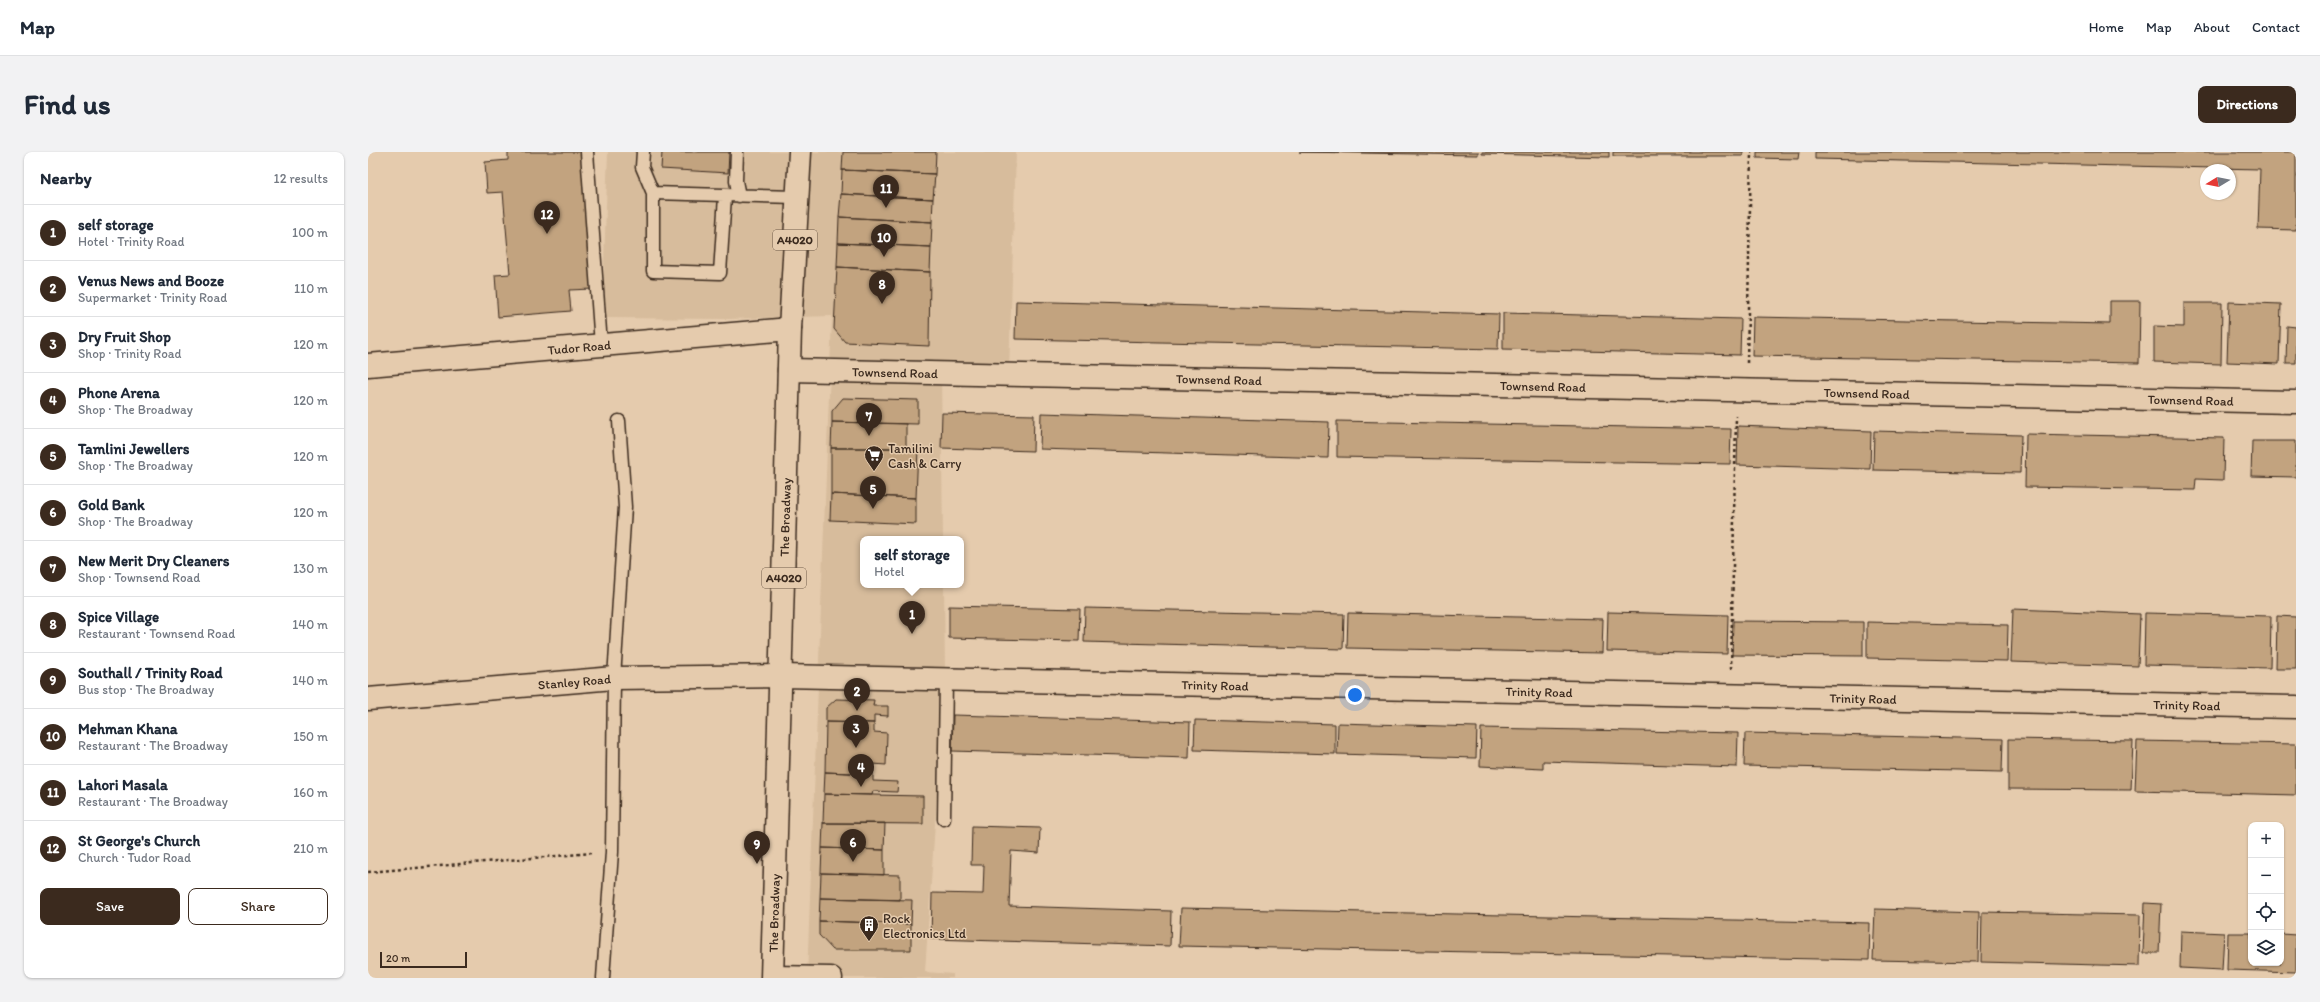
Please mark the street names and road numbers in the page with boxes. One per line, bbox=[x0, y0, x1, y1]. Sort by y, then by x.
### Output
road number: A4020 bbox=[773, 230, 817, 250]
street label: Tudor Road bbox=[547, 337, 612, 358]
street label: Townsend Road bbox=[852, 364, 938, 381]
street label: Townsend Road bbox=[1176, 371, 1262, 388]
street label: Townsend Road bbox=[1500, 378, 1586, 395]
street label: Townsend Road bbox=[1824, 385, 1910, 402]
street label: Townsend Road bbox=[2147, 392, 2234, 409]
street label: The Broadway bbox=[777, 478, 794, 557]
road number: A4020 bbox=[762, 568, 806, 588]
street label: Stanley Road bbox=[537, 671, 611, 692]
street label: Trinity Road bbox=[1181, 677, 1249, 694]
street label: Trinity Road bbox=[1505, 684, 1573, 700]
street label: Trinity Road bbox=[1829, 690, 1897, 707]
street label: Trinity Road bbox=[2153, 697, 2221, 713]
street label: The Broadway bbox=[766, 874, 783, 953]

